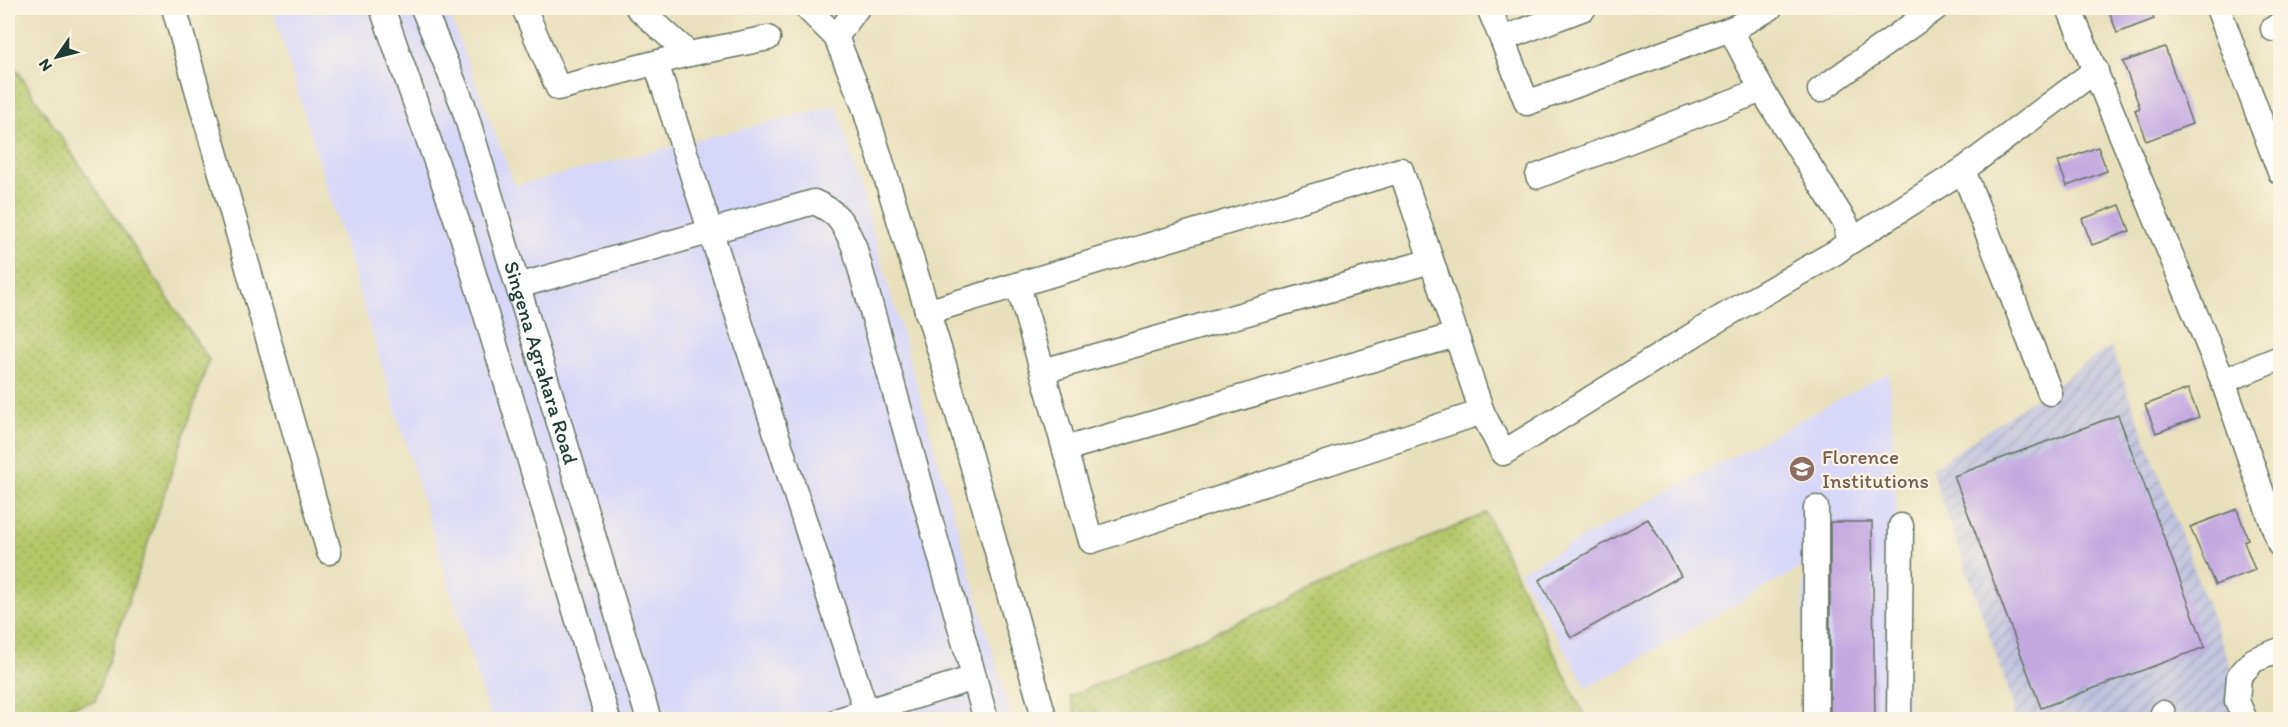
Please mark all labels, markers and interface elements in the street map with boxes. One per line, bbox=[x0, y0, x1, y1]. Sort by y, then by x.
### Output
north arrow bbox=[27, 27, 87, 87]
text: N bbox=[34, 55, 56, 75]
street label: Singena Agrahara Road bbox=[499, 258, 584, 467]
place label: Florence Institutions bbox=[1822, 444, 1929, 493]
school or university icon: Florence Institutions bbox=[1787, 454, 1817, 484]

